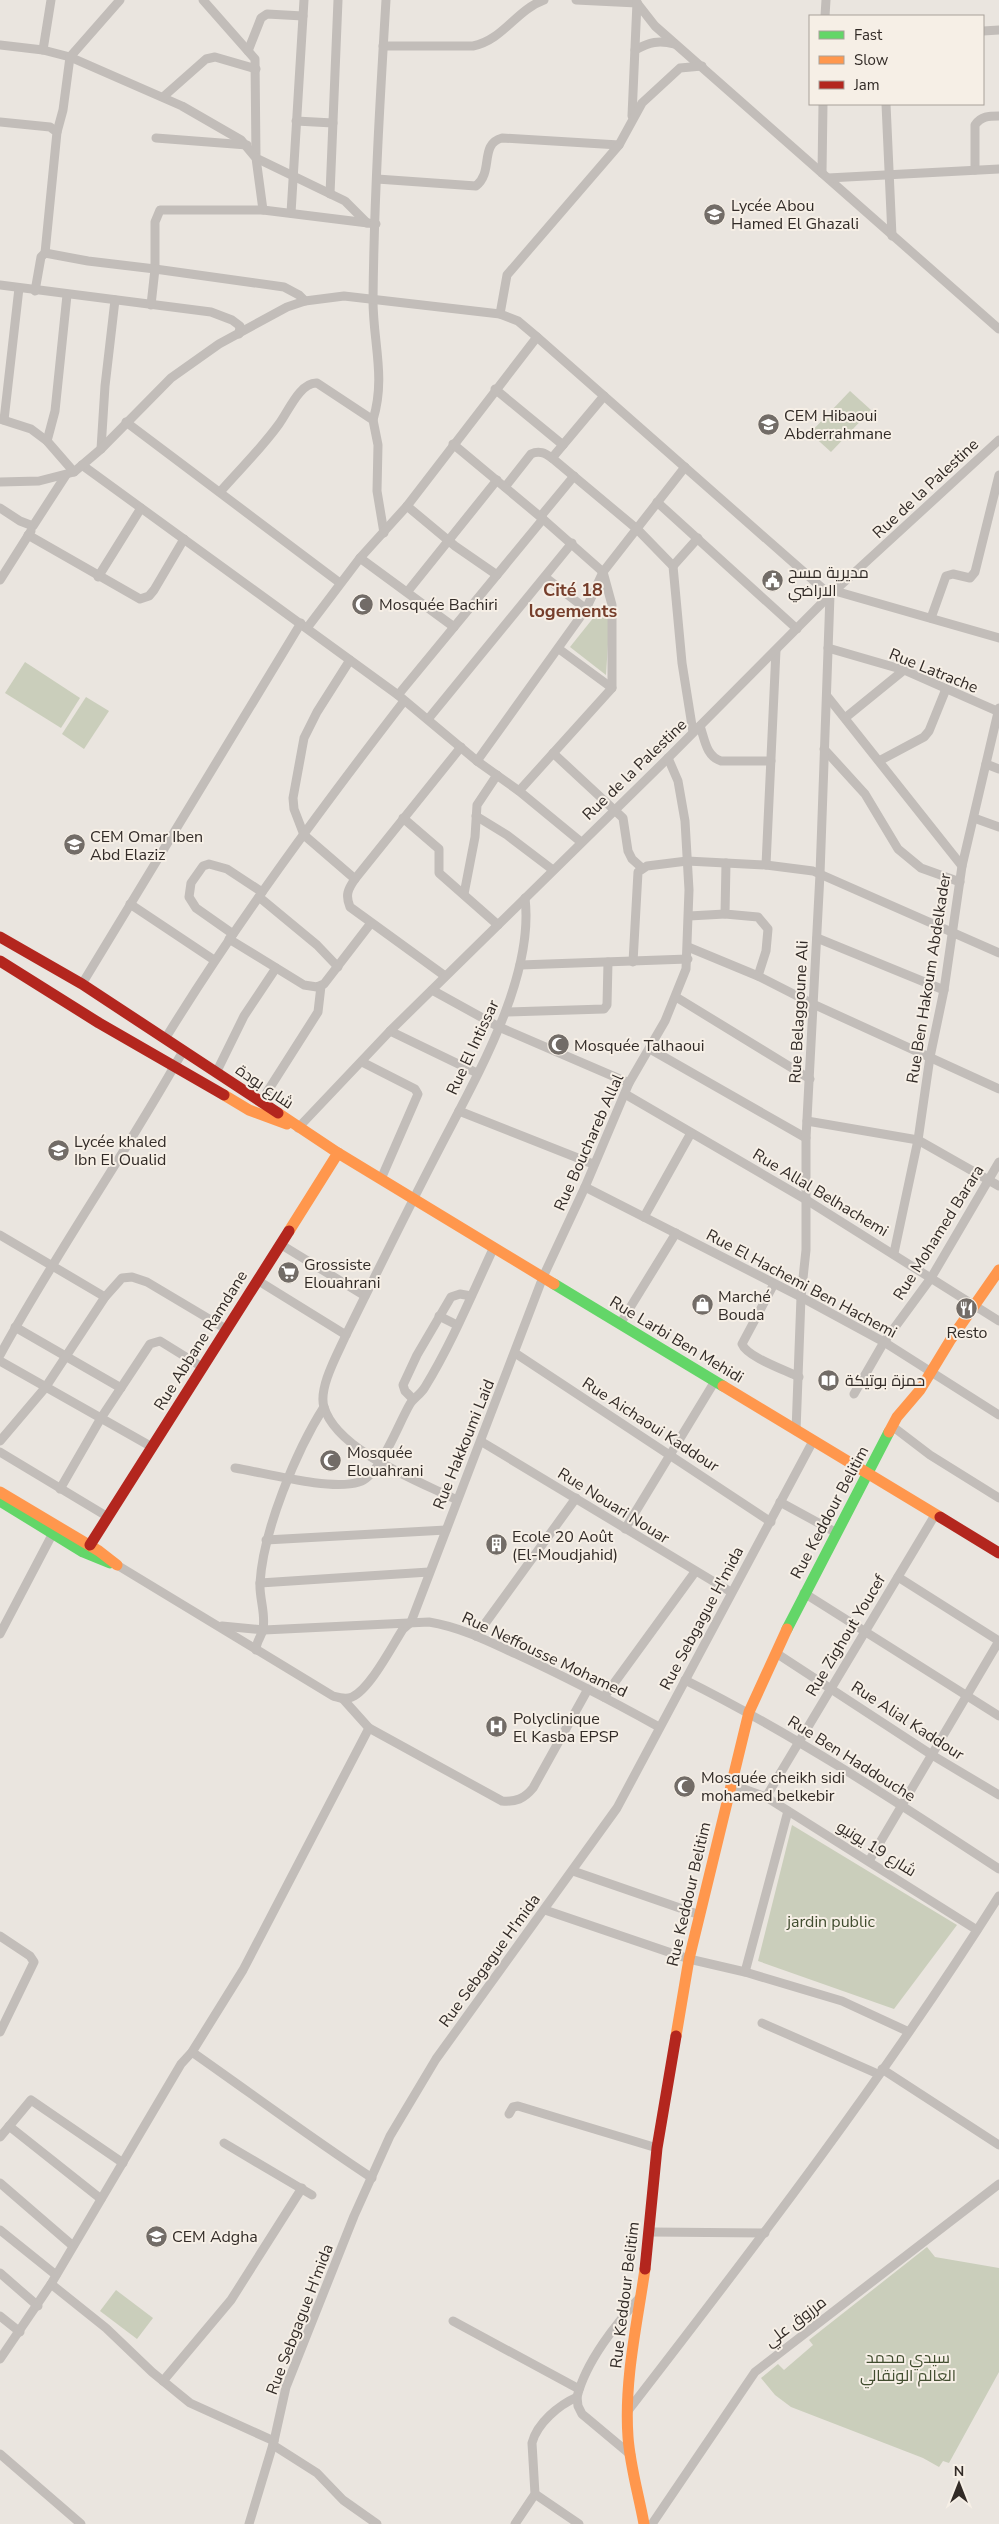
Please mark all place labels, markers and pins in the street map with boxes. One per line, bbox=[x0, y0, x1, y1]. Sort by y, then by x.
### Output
place label: Lycée Abou Hamed El Ghazali bbox=[731, 195, 859, 235]
school or university icon: Lycée Abou Hamed El Ghazali bbox=[703, 202, 727, 226]
place label: CEM Hibaoui Abderrahmane bbox=[784, 405, 892, 445]
school or university icon: CEM Hibaoui Abderrahmane bbox=[756, 412, 780, 436]
place label: مديرية مسح الاراضي bbox=[788, 562, 869, 603]
public building icon: مديرية مسح الاراضي bbox=[760, 569, 784, 593]
mosque icon: Mosquée Bachiri bbox=[351, 592, 375, 616]
place label: Mosquée Bachiri bbox=[379, 594, 498, 616]
place label: CEM Omar Iben Abd Elaziz bbox=[90, 826, 203, 866]
school or university icon: CEM Omar Iben Abd Elaziz bbox=[62, 833, 86, 857]
mosque icon: Mosquée Talhaoui bbox=[546, 1033, 570, 1057]
place label: Mosquée Talhaoui bbox=[574, 1035, 705, 1057]
place label: Lycée khaled Ibn El Oualid bbox=[74, 1131, 167, 1171]
school or university icon: Lycée khaled Ibn El Oualid bbox=[46, 1138, 70, 1162]
place label: Grossiste Elouahrani bbox=[304, 1254, 380, 1294]
supermarket icon: Grossiste Elouahrani bbox=[276, 1261, 300, 1285]
place label: Marché Bouda bbox=[718, 1286, 771, 1326]
shop icon: Marché Bouda bbox=[690, 1293, 714, 1317]
restaurant icon: Resto bbox=[955, 1296, 979, 1320]
place label: Resto bbox=[946, 1322, 988, 1344]
library icon: حمزة بوتيكة bbox=[817, 1368, 841, 1392]
place label: حمزة بوتيكة bbox=[845, 1370, 925, 1392]
place label: Mosquée Elouahrani bbox=[347, 1442, 423, 1482]
mosque icon: Mosquée Elouahrani bbox=[319, 1449, 343, 1473]
place label: Ecole 20 Août (El-Moudjahid) bbox=[512, 1526, 618, 1566]
building icon: Ecole 20 Août (El-Moudjahid) bbox=[484, 1533, 508, 1557]
place label: Polyclinique El Kasba EPSP bbox=[513, 1708, 619, 1748]
hospital icon: Polyclinique El Kasba EPSP bbox=[485, 1715, 509, 1739]
place label: Mosquée cheikh sidi mohamed belkebir bbox=[701, 1767, 845, 1807]
mosque icon: Mosquée cheikh sidi mohamed belkebir bbox=[673, 1774, 697, 1798]
school or university icon: CEM Adgha bbox=[144, 2224, 168, 2248]
place label: CEM Adgha bbox=[172, 2226, 258, 2248]

